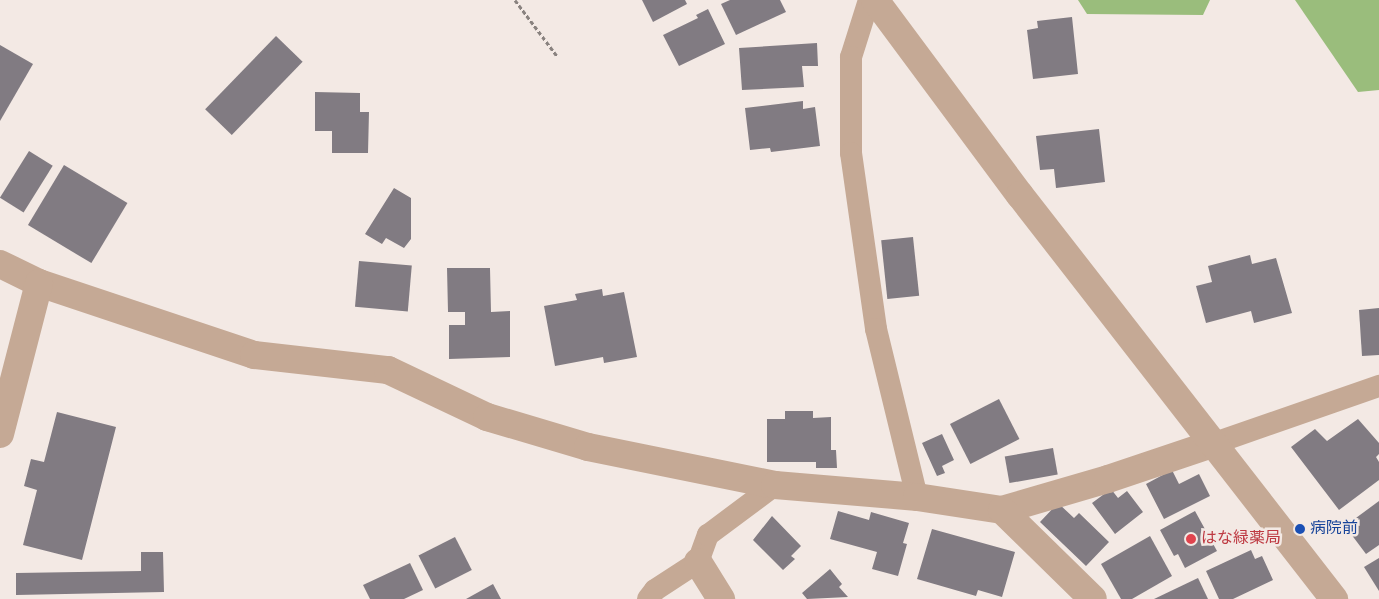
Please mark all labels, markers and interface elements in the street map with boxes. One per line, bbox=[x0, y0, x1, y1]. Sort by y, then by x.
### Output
place label: 病院前 bbox=[1310, 519, 1358, 539]
marker: 病院前 bbox=[1294, 523, 1306, 535]
place label: はな緑薬局 bbox=[1201, 529, 1281, 549]
marker: はな緑薬局 bbox=[1185, 533, 1197, 545]

